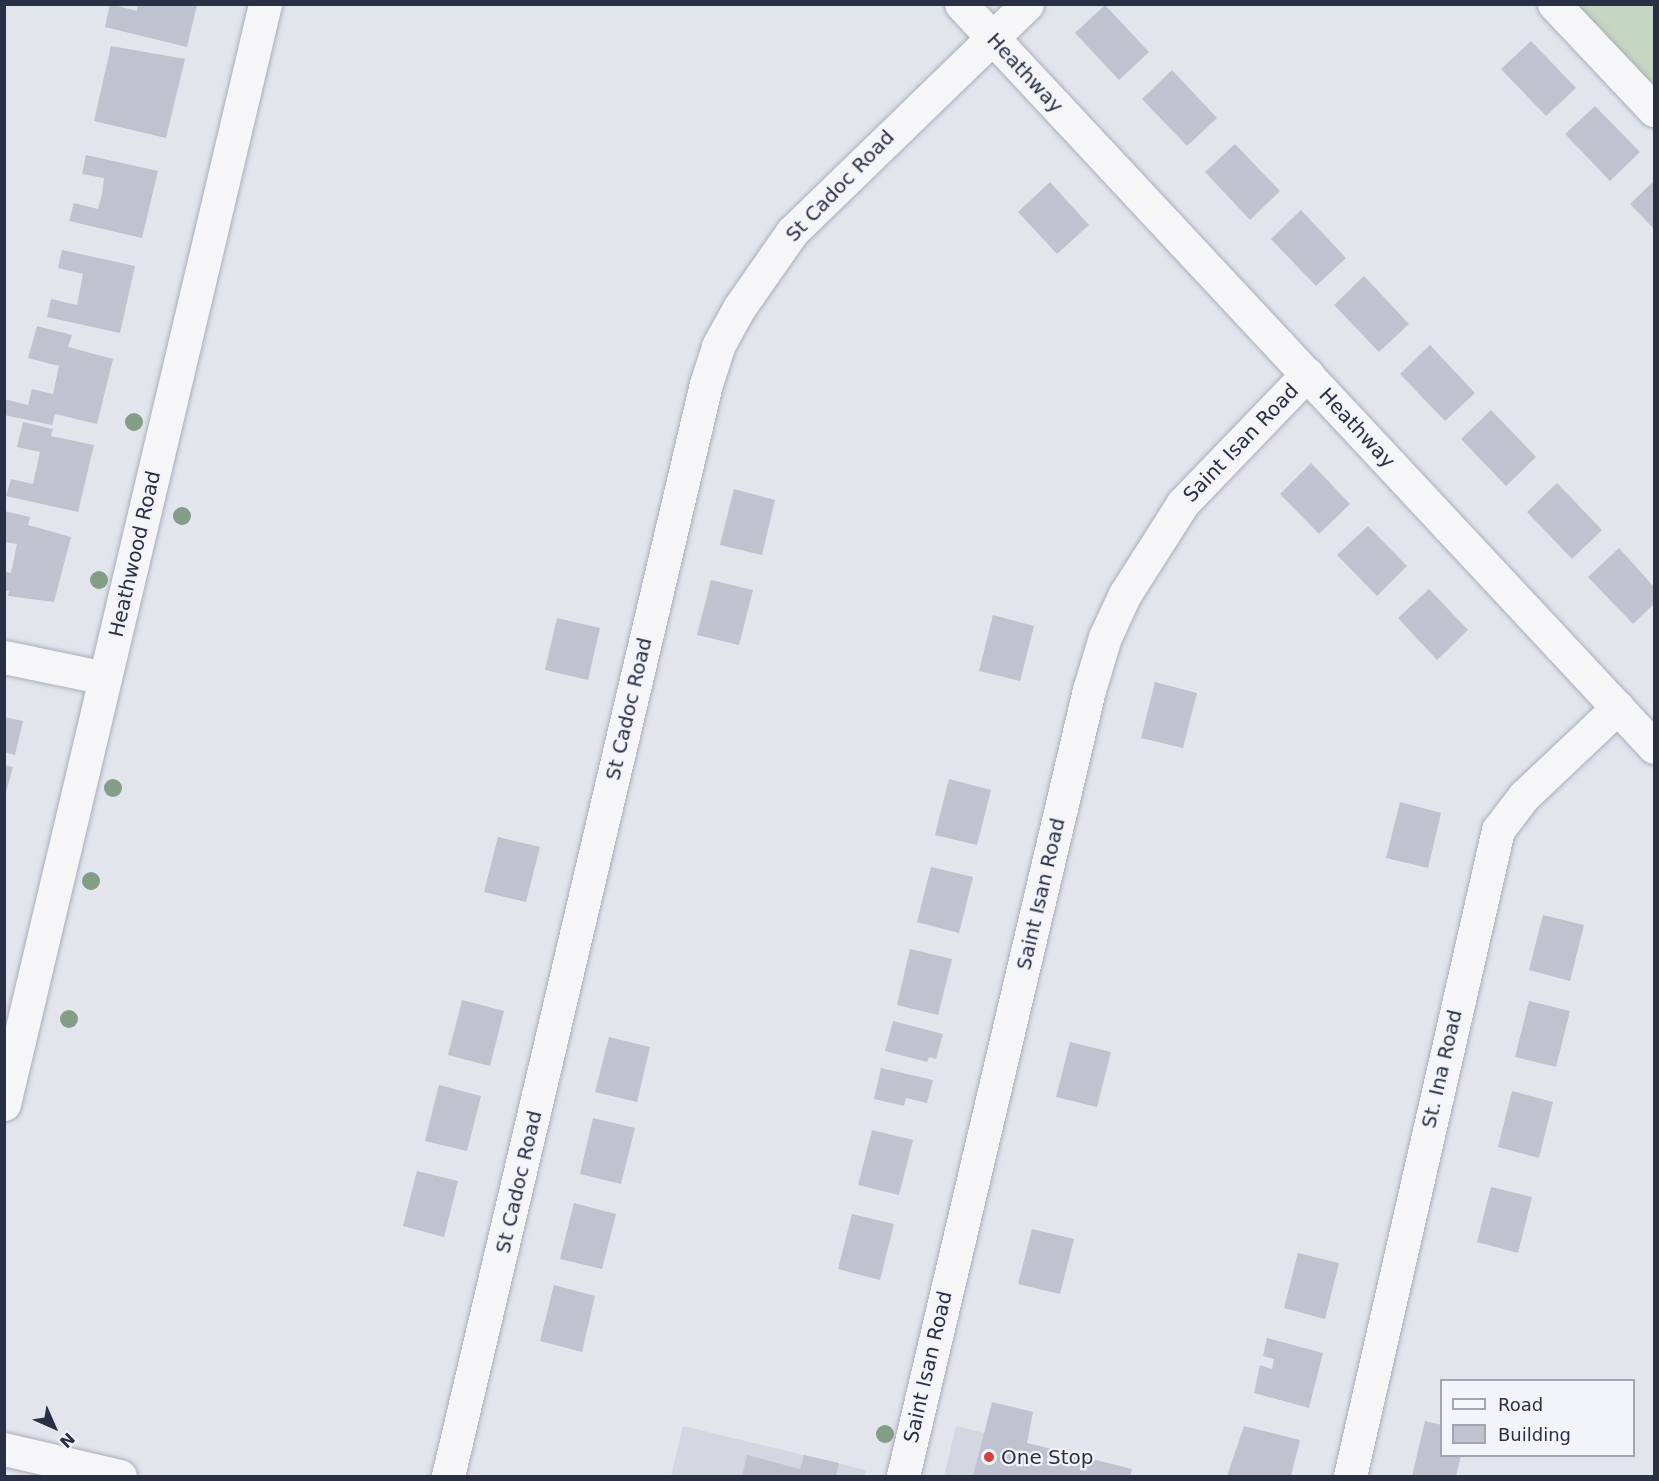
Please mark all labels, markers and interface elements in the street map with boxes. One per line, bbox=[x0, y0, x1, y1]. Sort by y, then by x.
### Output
street label: Heathway bbox=[982, 28, 1068, 118]
street label: St Cadoc Road bbox=[781, 125, 899, 247]
street label: Saint Isan Road bbox=[1178, 379, 1304, 507]
street label: Heathway bbox=[1314, 383, 1400, 473]
street label: Heathwood Road bbox=[104, 468, 166, 640]
street label: St Cadoc Road bbox=[601, 635, 657, 783]
street label: Saint Isan Road bbox=[1012, 816, 1070, 972]
street label: St. Ina Road bbox=[1417, 1008, 1467, 1130]
street label: St Cadoc Road bbox=[491, 1108, 547, 1256]
street label: Saint Isan Road bbox=[899, 1289, 957, 1445]
legend bbox=[1440, 1379, 1635, 1457]
text: Road bbox=[1498, 1394, 1543, 1415]
north arrow bbox=[24, 1397, 84, 1457]
text: Building bbox=[1498, 1424, 1571, 1445]
text: N bbox=[56, 1429, 79, 1452]
place label: One Stop bbox=[1001, 1445, 1094, 1469]
marker: One Stop bbox=[982, 1450, 996, 1464]

